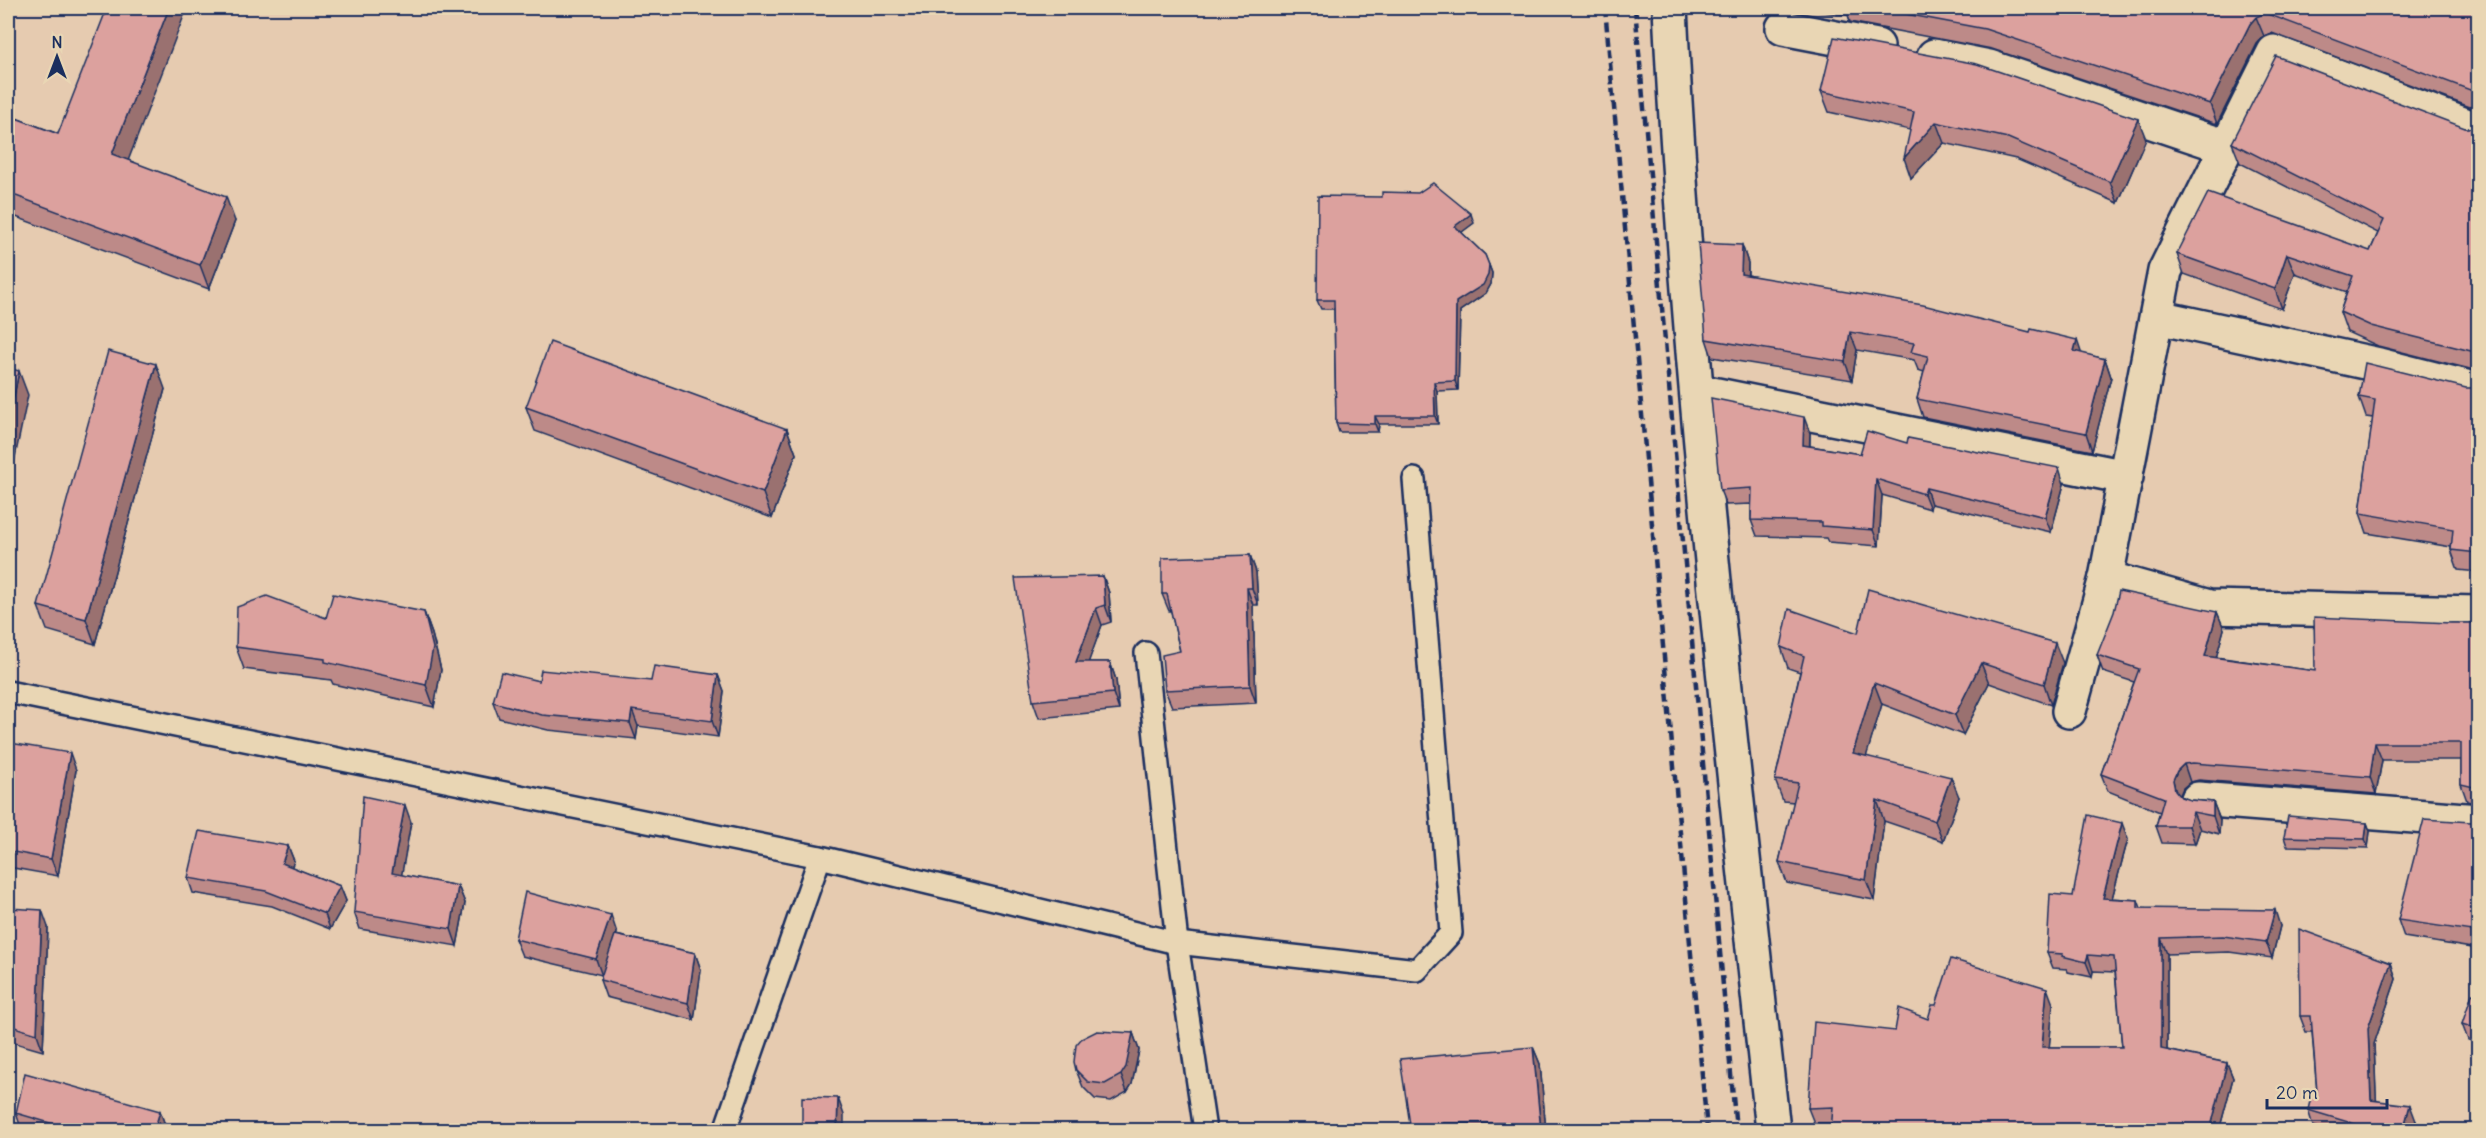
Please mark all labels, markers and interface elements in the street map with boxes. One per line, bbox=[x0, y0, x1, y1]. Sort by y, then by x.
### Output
north arrow bbox=[27, 27, 87, 87]
text: N bbox=[51, 32, 63, 52]
scale bar bbox=[2267, 1072, 2387, 1110]
text: 20 m bbox=[2276, 1081, 2318, 1104]

